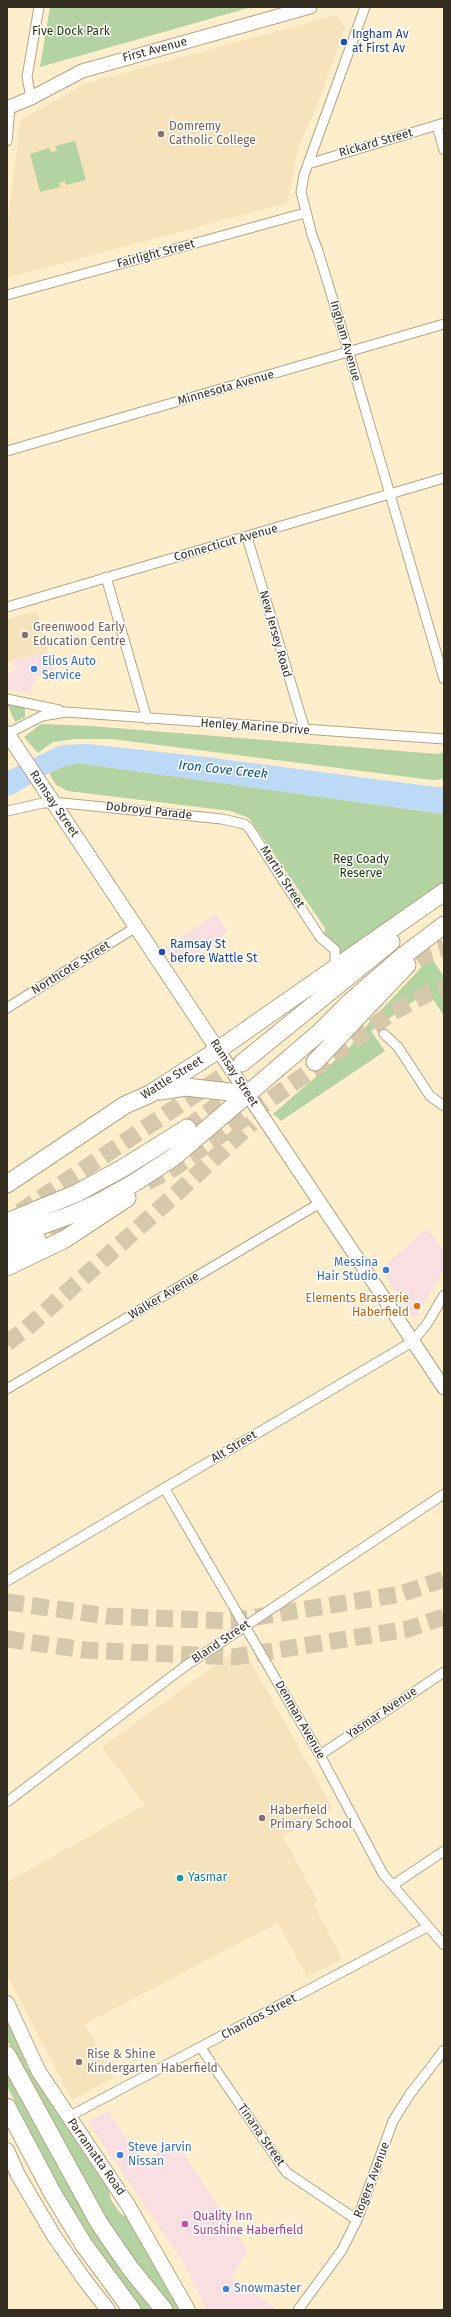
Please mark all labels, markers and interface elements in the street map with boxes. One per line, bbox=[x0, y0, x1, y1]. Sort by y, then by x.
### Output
park label: Five Dock Park bbox=[32, 25, 110, 39]
place label: Ingham Av at First Av bbox=[352, 28, 409, 56]
street label: First Avenue bbox=[121, 34, 189, 66]
marker: Ingham Av at First Av bbox=[339, 37, 349, 47]
place label: Domremy Catholic College bbox=[169, 120, 256, 148]
street label: Rickard Street bbox=[337, 126, 415, 160]
marker: Domremy Catholic College bbox=[156, 129, 166, 139]
street label: Fairlight Street bbox=[116, 237, 196, 271]
street label: Ingham Avenue bbox=[327, 299, 363, 383]
street label: Minnesota Avenue bbox=[176, 367, 276, 409]
street label: Connecticut Avenue bbox=[172, 521, 280, 565]
street label: New Jersey Road bbox=[256, 589, 294, 679]
place label: Greenwood Early Education Centre bbox=[33, 621, 126, 649]
marker: Greenwood Early Education Centre bbox=[20, 630, 30, 640]
place label: Elios Auto Service bbox=[42, 655, 96, 683]
marker: Elios Auto Service bbox=[29, 664, 39, 674]
street label: Henley Marine Drive bbox=[200, 716, 310, 738]
water label: Iron Cove Creek bbox=[178, 758, 268, 782]
street label: Ramsay Street bbox=[26, 768, 82, 840]
street label: Dobroyd Parade bbox=[105, 799, 193, 823]
street label: Martin Street bbox=[257, 843, 307, 911]
park label: Reg Coady Reserve bbox=[333, 853, 389, 881]
street label: Northcote Street bbox=[29, 938, 113, 998]
place label: Ramsay St before Wattle St bbox=[170, 938, 257, 966]
marker: Ramsay St before Wattle St bbox=[157, 947, 167, 957]
street label: Ramsay Street bbox=[207, 1037, 261, 1109]
street label: Wattle Street bbox=[138, 1053, 206, 1103]
place label: Messina Hair Studio bbox=[317, 1256, 378, 1284]
marker: Messina Hair Studio bbox=[381, 1265, 391, 1275]
street label: Walker Avenue bbox=[126, 1269, 202, 1323]
place label: Elements Brasserie Haberfield bbox=[306, 1292, 409, 1320]
marker: Elements Brasserie Haberfield bbox=[412, 1301, 422, 1311]
street label: Alt Street bbox=[209, 1428, 259, 1466]
street label: Bland Street bbox=[189, 1617, 253, 1667]
street label: Denman Avenue bbox=[272, 1678, 328, 1762]
street label: Yasmar Avenue bbox=[344, 1684, 420, 1742]
place label: Haberfield Primary School bbox=[270, 1804, 352, 1832]
marker: Haberfield Primary School bbox=[257, 1813, 267, 1823]
place label: Yasmar bbox=[188, 1871, 227, 1885]
marker: Yasmar bbox=[175, 1873, 185, 1883]
street label: Chandos Street bbox=[219, 1991, 299, 2043]
place label: Rise & Shine Kindergarten Haberfield bbox=[87, 2048, 218, 2076]
marker: Rise & Shine Kindergarten Haberfield bbox=[74, 2057, 84, 2067]
street label: Tinana Street bbox=[234, 2101, 288, 2169]
street label: Parramatta Road bbox=[64, 2116, 128, 2198]
street label: Rogers Avenue bbox=[351, 2140, 393, 2220]
place label: Steve Jarvin Nissan bbox=[128, 2141, 192, 2169]
marker: Steve Jarvin Nissan bbox=[115, 2150, 125, 2160]
place label: Quality Inn Sunshine Haberfield bbox=[193, 2210, 303, 2238]
marker: Quality Inn Sunshine Haberfield bbox=[180, 2219, 190, 2229]
place label: Snowmaster bbox=[234, 2282, 301, 2296]
marker: Snowmaster bbox=[221, 2284, 231, 2294]

